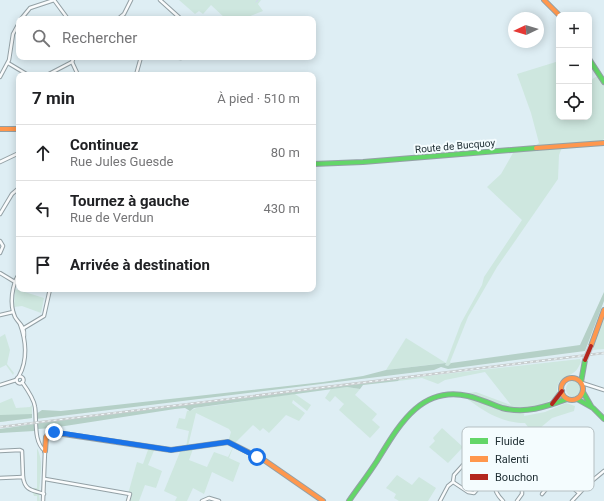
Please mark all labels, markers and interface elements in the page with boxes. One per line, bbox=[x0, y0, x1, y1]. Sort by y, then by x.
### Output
north arrow bbox=[508, 12, 544, 48]
map controls bbox=[556, 12, 592, 120]
button: + bbox=[556, 12, 592, 48]
search box bbox=[16, 16, 316, 60]
icon: search bbox=[30, 27, 52, 49]
text: Rechercher bbox=[62, 29, 137, 47]
button: − bbox=[556, 48, 592, 84]
button: locate bbox=[556, 84, 592, 120]
text: 7 min bbox=[32, 88, 75, 108]
text: À pied · 510 m bbox=[217, 91, 300, 106]
text: Continuez bbox=[70, 136, 138, 154]
street label: Route de Bucquoy bbox=[414, 137, 496, 155]
icon: ahead bbox=[32, 142, 54, 164]
text: 80 m bbox=[271, 145, 300, 160]
text: Rue Jules Guesde bbox=[70, 154, 173, 169]
text: Tournez à gauche bbox=[70, 192, 189, 210]
icon: left bbox=[32, 198, 54, 220]
text: 430 m bbox=[263, 201, 300, 216]
text: Rue de Verdun bbox=[70, 210, 154, 225]
icon: arrive bbox=[32, 254, 54, 276]
text: Arrivée à destination bbox=[70, 256, 210, 274]
route end bbox=[45, 423, 63, 441]
legend bbox=[462, 427, 594, 491]
text: Fluide bbox=[495, 435, 525, 448]
route start bbox=[248, 448, 266, 466]
text: Ralenti bbox=[495, 453, 529, 466]
text: Bouchon bbox=[495, 471, 538, 484]

